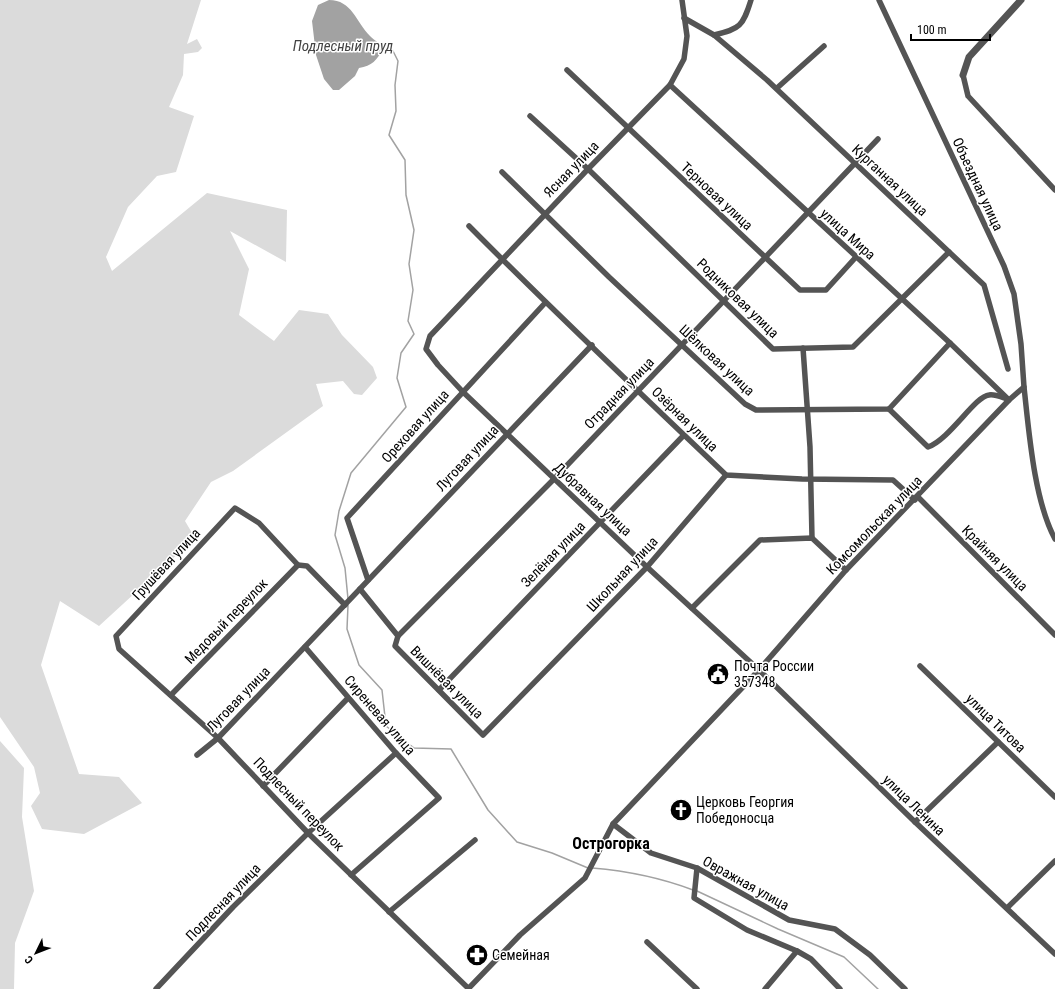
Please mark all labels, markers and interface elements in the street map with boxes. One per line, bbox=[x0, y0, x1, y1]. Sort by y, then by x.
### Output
scale bar bbox=[911, 16, 990, 42]
text: 100 m bbox=[917, 23, 947, 37]
water label: Подлесный пруд bbox=[293, 37, 394, 55]
street label: Объездная улица bbox=[949, 135, 1007, 233]
street label: Ясная улица bbox=[540, 138, 602, 200]
street label: Курганная улица bbox=[849, 141, 931, 219]
street label: Терновая улица bbox=[678, 159, 756, 233]
street label: улица Мира bbox=[817, 205, 879, 263]
street label: Родниковая улица bbox=[694, 255, 782, 341]
street label: Шёлковая улица bbox=[676, 321, 758, 399]
street label: Отрадная улица bbox=[581, 354, 657, 432]
street label: Озёрная улица bbox=[649, 383, 721, 455]
street label: Ореховая улица bbox=[378, 386, 452, 466]
street label: Луговая улица bbox=[432, 422, 502, 494]
street label: Дубравная улица bbox=[551, 459, 635, 539]
street label: Комсомольская улица bbox=[823, 472, 925, 578]
street label: Зелёная улица bbox=[518, 518, 588, 590]
street label: Крайняя улица bbox=[959, 522, 1031, 594]
street label: Грушёвая улица bbox=[129, 525, 203, 603]
street label: Школьная улица bbox=[583, 533, 661, 615]
street label: Медовый переулок bbox=[181, 575, 271, 667]
street label: Вишнёвая улица bbox=[407, 642, 487, 722]
place label: Почта России 357348 bbox=[734, 658, 814, 690]
public building icon: Почта России 357348 bbox=[705, 661, 731, 687]
street label: Луговая улица bbox=[203, 663, 273, 735]
street label: Сиреневая улица bbox=[341, 672, 419, 758]
street label: улица Титова bbox=[963, 691, 1029, 755]
street label: Подлесный переулок bbox=[250, 754, 348, 854]
street label: улица Ленина bbox=[880, 771, 948, 839]
place label: Церковь Георгия Победоносца bbox=[696, 794, 794, 826]
church icon: Церковь Георгия Победоносца bbox=[668, 797, 694, 823]
district label: Острогорка bbox=[572, 834, 650, 853]
street label: Овражная улица bbox=[700, 853, 792, 913]
street label: Подлесная улица bbox=[182, 860, 264, 944]
north arrow bbox=[16, 933, 56, 973]
pharmacy icon: Семейная bbox=[464, 942, 490, 968]
place label: Семейная bbox=[492, 947, 550, 963]
text: С bbox=[22, 953, 36, 966]

